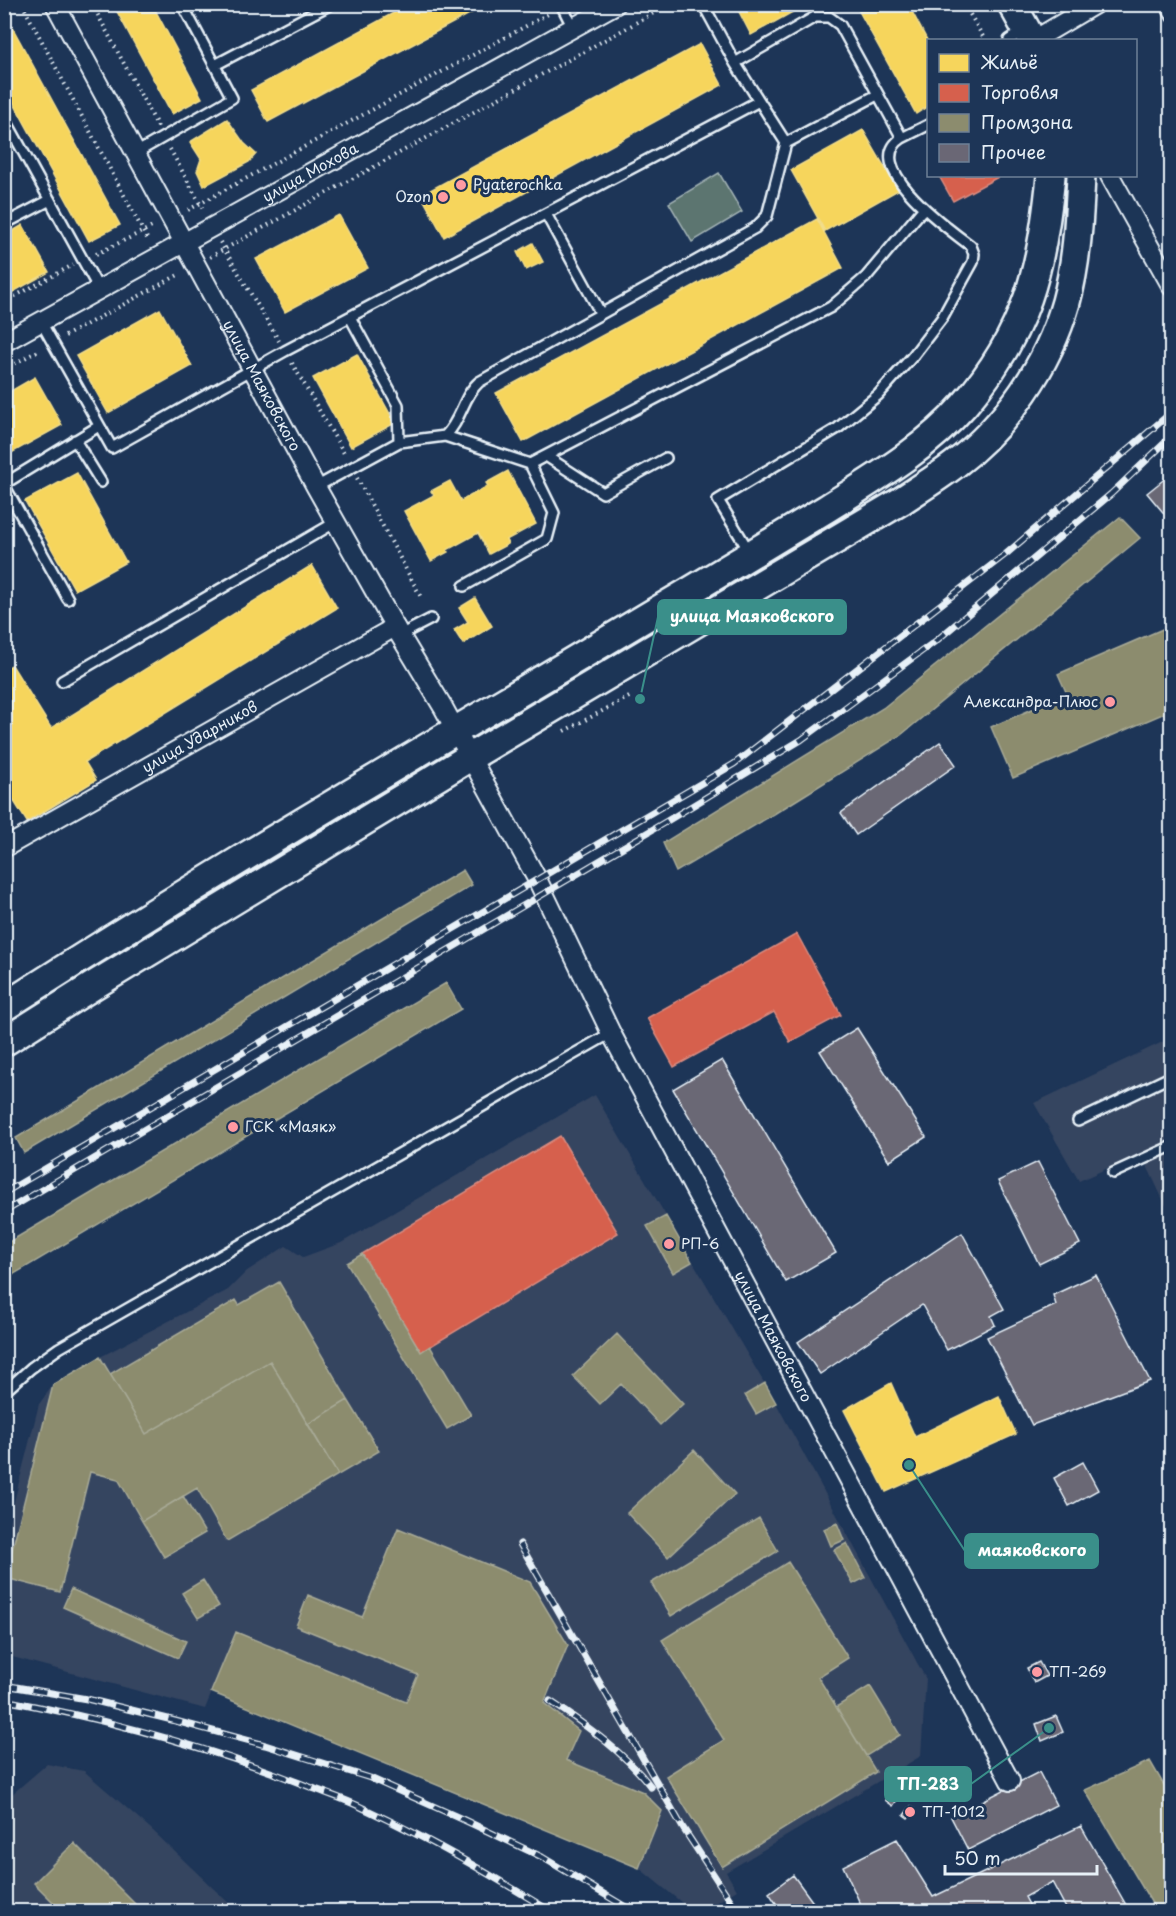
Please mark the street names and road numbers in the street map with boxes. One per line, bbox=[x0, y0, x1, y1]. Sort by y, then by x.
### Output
street label: улица Мохова bbox=[258, 135, 362, 207]
street label: улица Маяковского bbox=[218, 315, 308, 455]
street label: улица Ударников bbox=[137, 694, 262, 778]
street label: улица Маяковского bbox=[730, 1266, 819, 1406]

